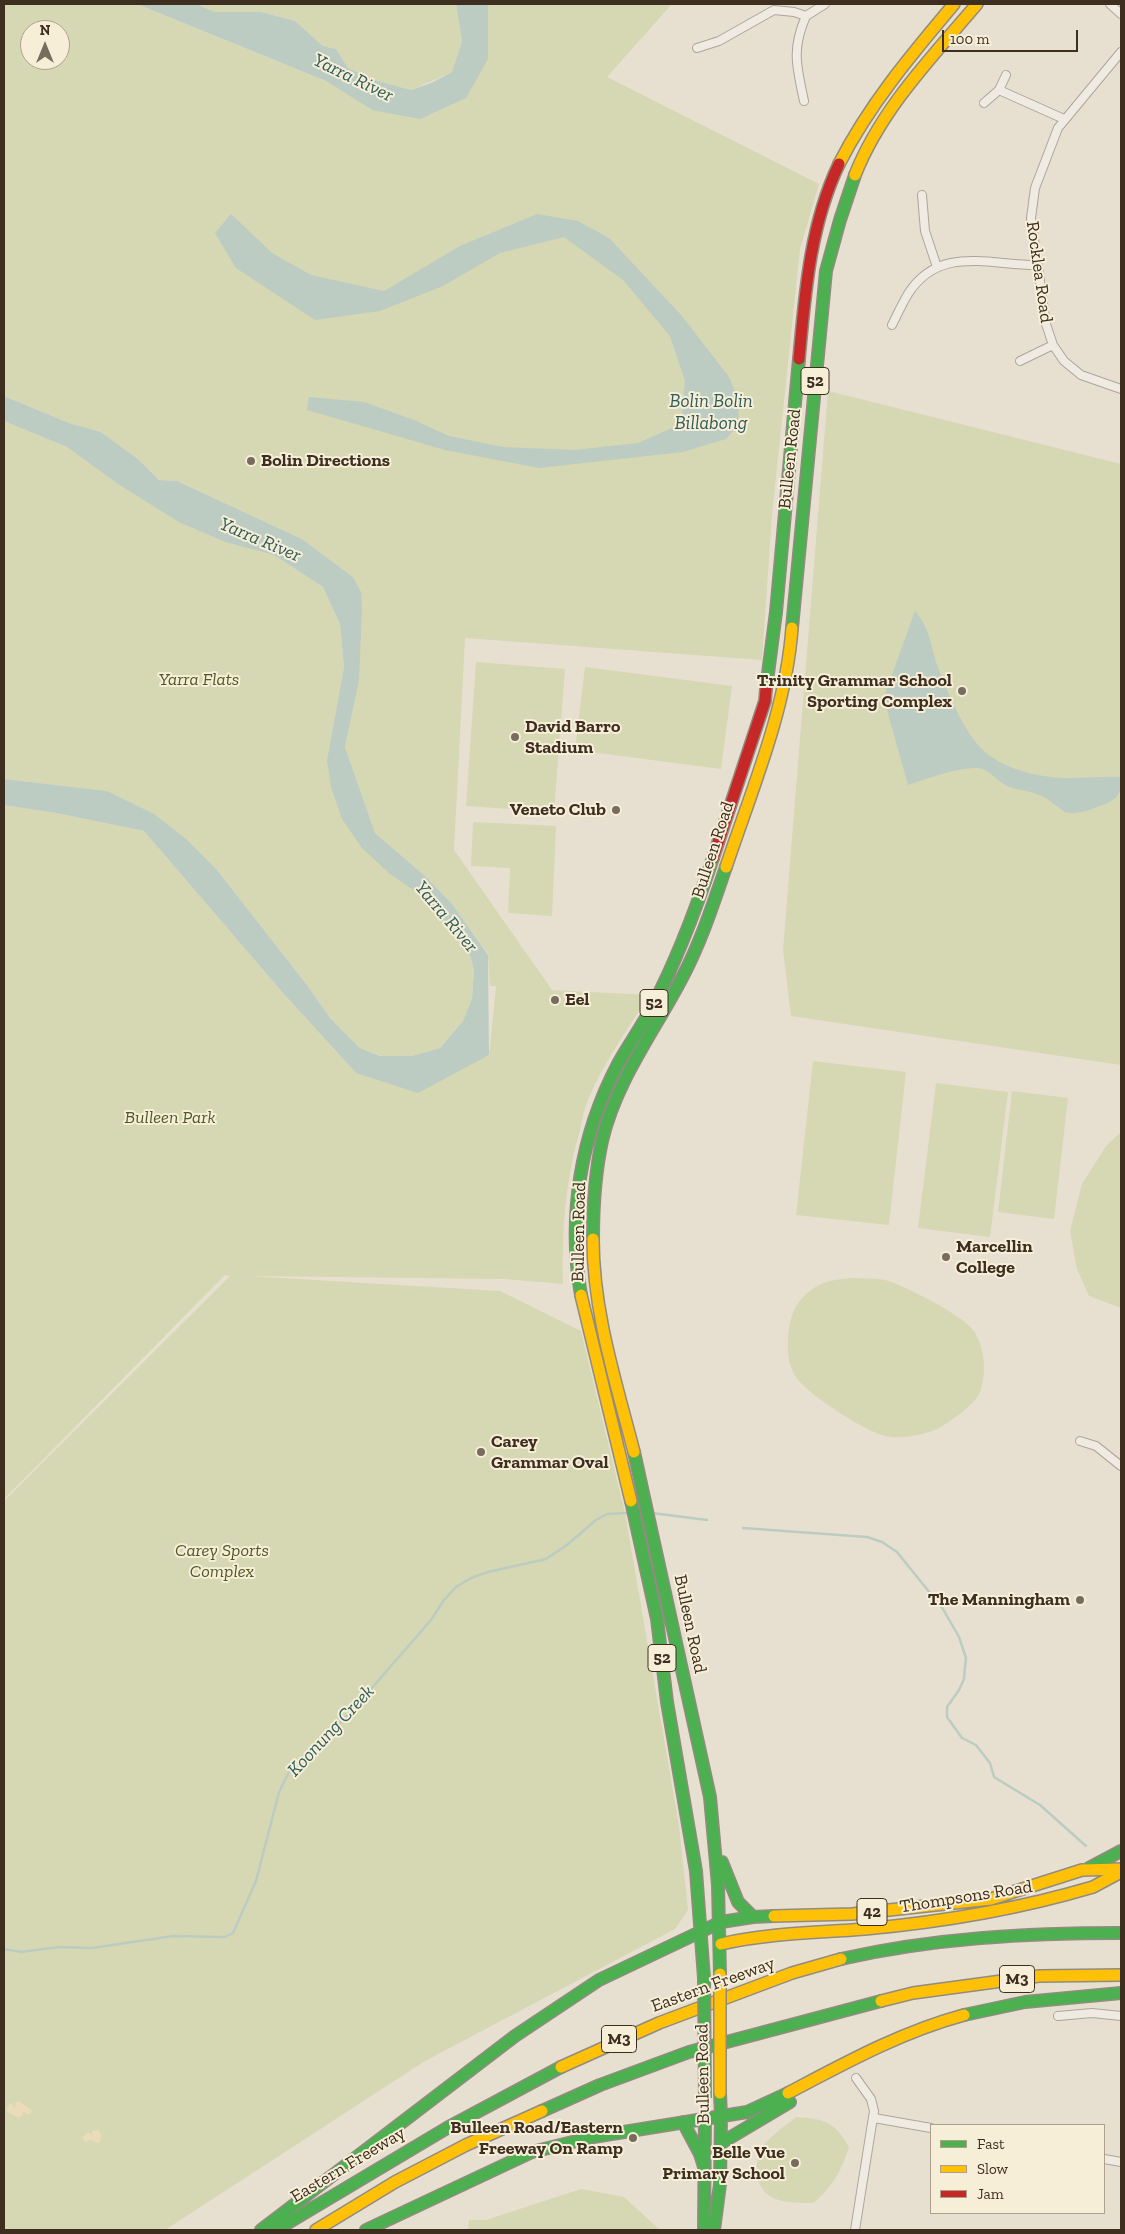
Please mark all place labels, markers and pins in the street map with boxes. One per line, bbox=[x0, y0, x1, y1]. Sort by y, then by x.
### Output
place label: Bolin Directions bbox=[261, 450, 390, 472]
marker: Bolin Directions bbox=[245, 455, 257, 467]
place label: Trinity Grammar School Sporting Complex bbox=[757, 670, 952, 712]
marker: Trinity Grammar School Sporting Complex bbox=[956, 685, 968, 697]
place label: David Barro Stadium bbox=[525, 716, 620, 759]
marker: David Barro Stadium bbox=[509, 731, 521, 743]
place label: Veneto Club bbox=[510, 799, 606, 821]
marker: Veneto Club bbox=[610, 804, 622, 816]
place label: Eel bbox=[565, 989, 589, 1011]
marker: Eel bbox=[549, 994, 561, 1006]
place label: Marcellin College bbox=[956, 1236, 1033, 1278]
marker: Marcellin College bbox=[940, 1251, 952, 1263]
place label: Carey Grammar Oval bbox=[491, 1431, 609, 1474]
marker: Carey Grammar Oval bbox=[475, 1446, 487, 1458]
place label: The Manningham bbox=[928, 1589, 1070, 1611]
marker: The Manningham bbox=[1074, 1594, 1086, 1606]
place label: Bulleen Road/Eastern Freeway On Ramp bbox=[450, 2117, 623, 2160]
marker: Bulleen Road/Eastern Freeway On Ramp bbox=[627, 2132, 639, 2144]
place label: Belle Vue Primary School bbox=[662, 2142, 785, 2184]
marker: Belle Vue Primary School bbox=[789, 2157, 801, 2169]

